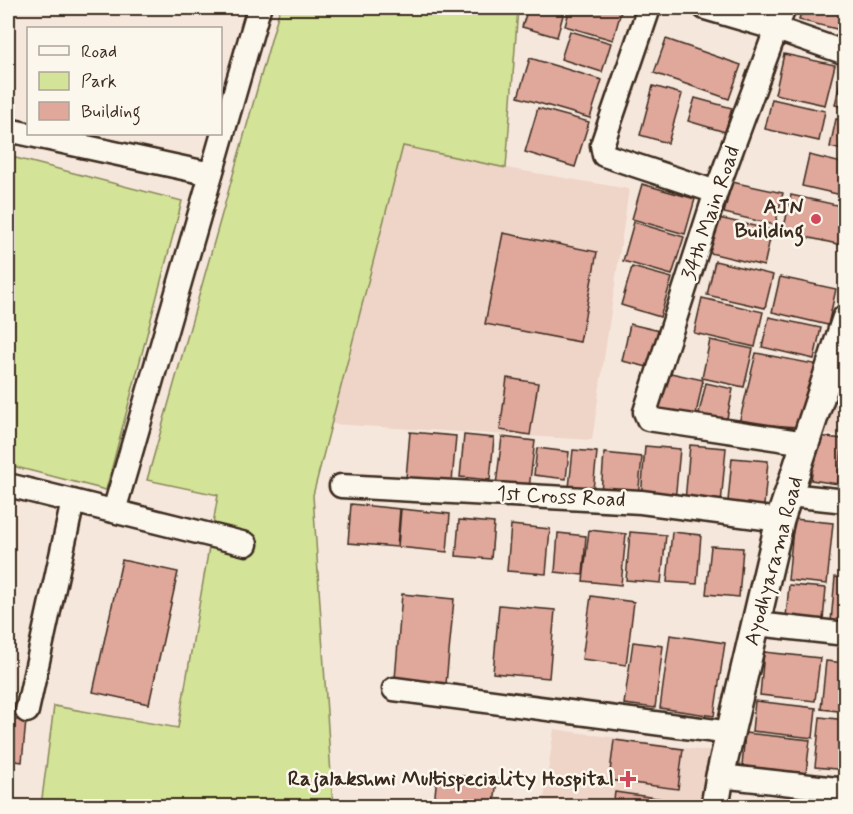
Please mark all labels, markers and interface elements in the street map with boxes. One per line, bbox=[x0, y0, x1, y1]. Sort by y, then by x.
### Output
legend bbox=[27, 27, 222, 135]
text: Road bbox=[81, 40, 117, 64]
text: Park bbox=[81, 70, 117, 94]
text: Building bbox=[81, 100, 141, 126]
street label: 34th Main Road bbox=[675, 142, 747, 284]
place label: AJN Building bbox=[734, 193, 804, 247]
marker: AJN Building bbox=[809, 212, 823, 226]
street label: Ayodhyarama Road bbox=[738, 473, 810, 649]
street label: 1st Cross Road bbox=[496, 480, 626, 514]
place label: Rajalakshmi Multispeciality Hospital bbox=[288, 765, 614, 793]
marker: Rajalakshmi Multispeciality Hospital bbox=[619, 770, 637, 788]

